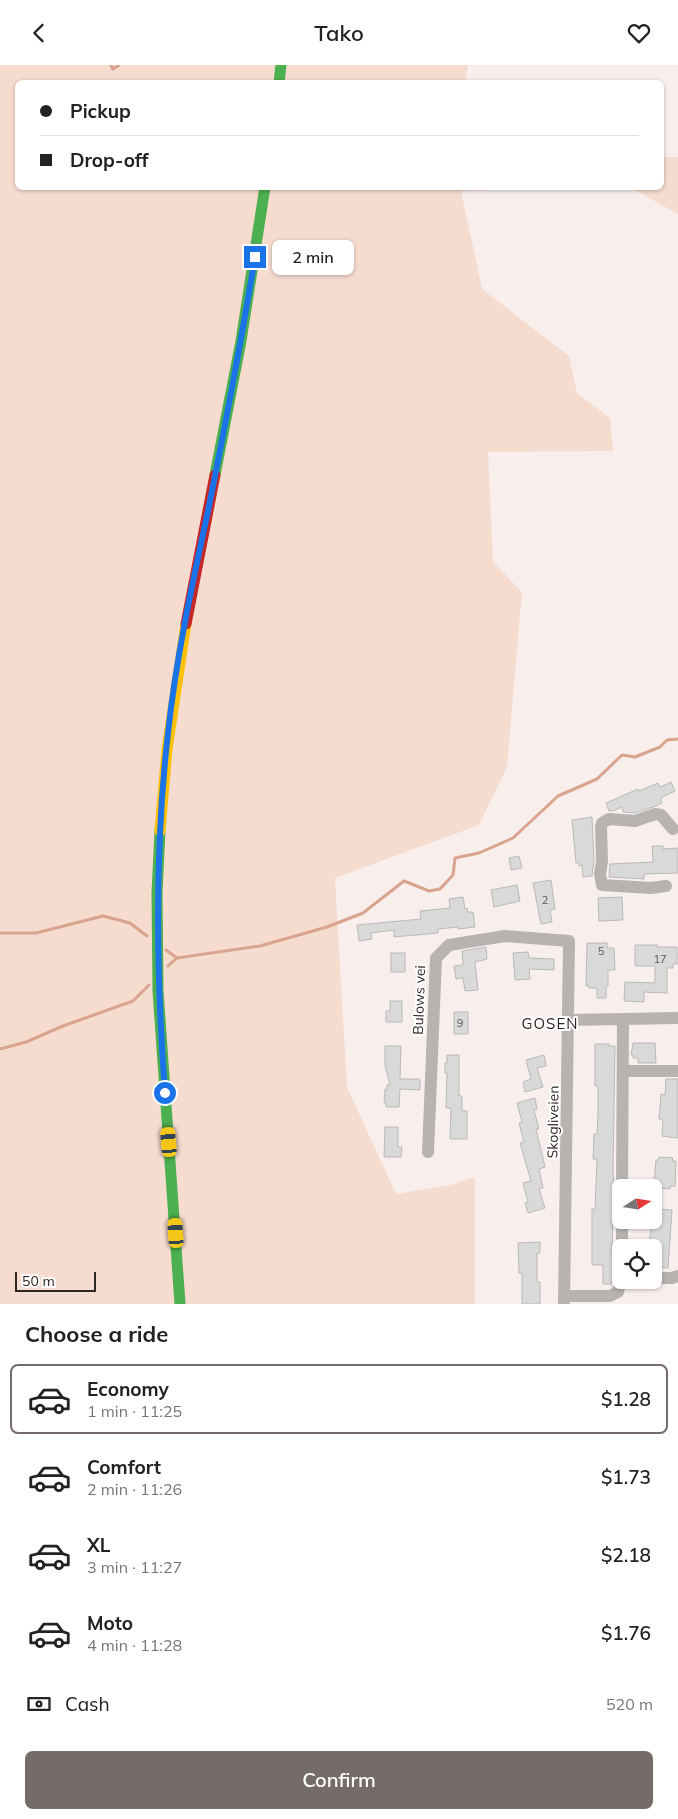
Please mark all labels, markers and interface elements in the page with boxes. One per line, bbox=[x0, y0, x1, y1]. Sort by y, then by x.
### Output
icon: back bbox=[25, 19, 53, 47]
text: Tako bbox=[314, 19, 364, 47]
icon: heart bbox=[625, 19, 653, 47]
text: Pickup bbox=[70, 99, 131, 123]
text: Drop-off bbox=[70, 148, 148, 172]
callout: 2 min bbox=[272, 239, 355, 275]
route end bbox=[244, 246, 266, 268]
text: 2 min bbox=[292, 247, 334, 267]
house number: 2 bbox=[542, 893, 549, 907]
house number: 5 bbox=[598, 944, 605, 958]
house number: 17 bbox=[653, 952, 667, 966]
street label: Bulows vei bbox=[409, 965, 429, 1035]
district label: GOSEN bbox=[522, 1014, 578, 1033]
house number: 9 bbox=[457, 1016, 463, 1030]
route start bbox=[154, 1082, 176, 1104]
street label: Skogliveien bbox=[543, 1085, 563, 1159]
car bbox=[160, 1126, 177, 1158]
north arrow bbox=[612, 1179, 662, 1229]
map controls bbox=[612, 1179, 662, 1289]
car bbox=[167, 1218, 184, 1248]
button: locate bbox=[612, 1239, 662, 1289]
scale bar bbox=[15, 1269, 96, 1292]
text: 50 m bbox=[22, 1272, 55, 1290]
text: Choose a ride bbox=[25, 1320, 168, 1348]
icon: car bbox=[27, 1377, 72, 1422]
text: Economy bbox=[87, 1377, 169, 1401]
text: $1.28 bbox=[601, 1387, 651, 1411]
text: 1 min · 11:25 bbox=[87, 1401, 182, 1421]
icon: car bbox=[27, 1455, 72, 1500]
text: Comfort bbox=[87, 1455, 161, 1479]
text: $1.73 bbox=[601, 1465, 651, 1489]
text: 2 min · 11:26 bbox=[87, 1479, 182, 1499]
icon: car bbox=[27, 1533, 72, 1578]
text: XL bbox=[87, 1533, 110, 1557]
text: $2.18 bbox=[601, 1543, 651, 1567]
text: 3 min · 11:27 bbox=[87, 1557, 182, 1577]
icon: car bbox=[27, 1611, 72, 1656]
text: Moto bbox=[87, 1611, 133, 1635]
text: $1.76 bbox=[601, 1621, 651, 1645]
text: 4 min · 11:28 bbox=[87, 1635, 182, 1655]
icon: cash bbox=[25, 1690, 53, 1718]
text: Cash bbox=[65, 1692, 110, 1716]
text: 520 m bbox=[606, 1694, 653, 1714]
button: Confirm bbox=[25, 1751, 653, 1809]

